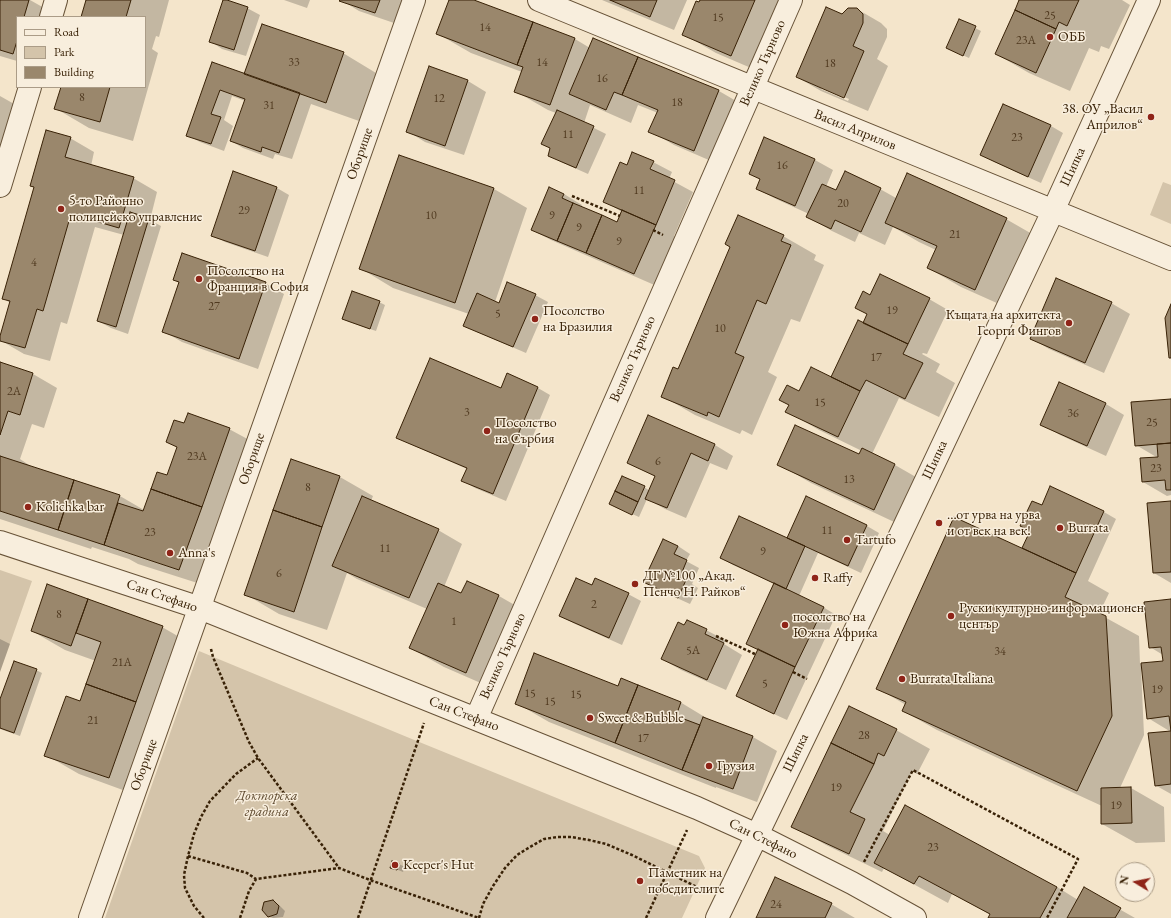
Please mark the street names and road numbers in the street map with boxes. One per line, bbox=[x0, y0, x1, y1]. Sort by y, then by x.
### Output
street label: Велико Търново bbox=[736, 17, 790, 109]
street label: Васил Априлов bbox=[811, 106, 899, 154]
street label: Оборище bbox=[343, 126, 377, 182]
street label: Шипка bbox=[1057, 145, 1089, 189]
street label: Велико Търново bbox=[606, 313, 660, 405]
street label: Оборище bbox=[235, 431, 269, 487]
street label: Шипка bbox=[919, 438, 951, 482]
street label: Сан Стефано bbox=[124, 576, 200, 616]
street label: Велико Търново bbox=[476, 610, 530, 702]
street label: Сан Стефано bbox=[426, 693, 502, 735]
street label: Шипка bbox=[779, 731, 813, 775]
street label: Оборище bbox=[127, 737, 161, 793]
street label: Сан Стефано bbox=[726, 815, 800, 863]

